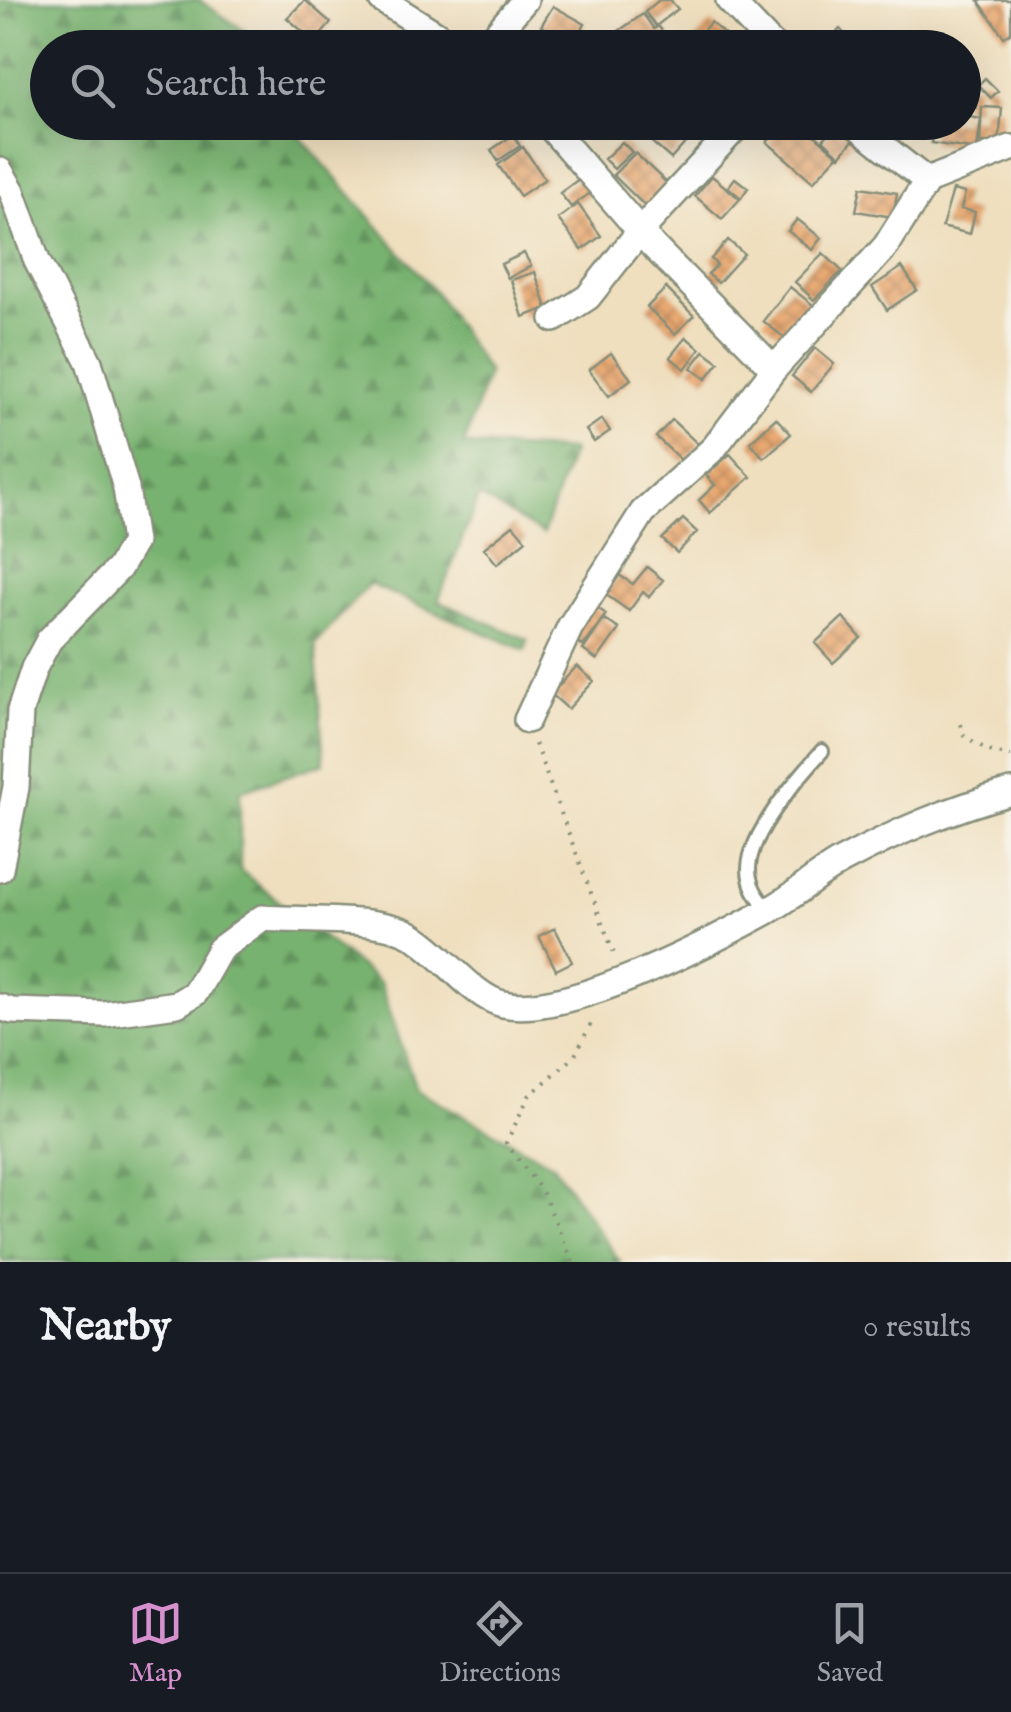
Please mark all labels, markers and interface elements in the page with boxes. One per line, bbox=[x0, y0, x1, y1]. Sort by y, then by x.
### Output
search box bbox=[30, 30, 981, 140]
icon: search bbox=[65, 58, 120, 113]
text: Search here bbox=[145, 61, 326, 109]
text: Nearby bbox=[40, 1301, 171, 1354]
text: 0 results bbox=[863, 1307, 971, 1348]
tab: Map bbox=[128, 1596, 183, 1691]
tab: Directions bbox=[439, 1596, 561, 1691]
tab: Saved bbox=[817, 1596, 883, 1691]

